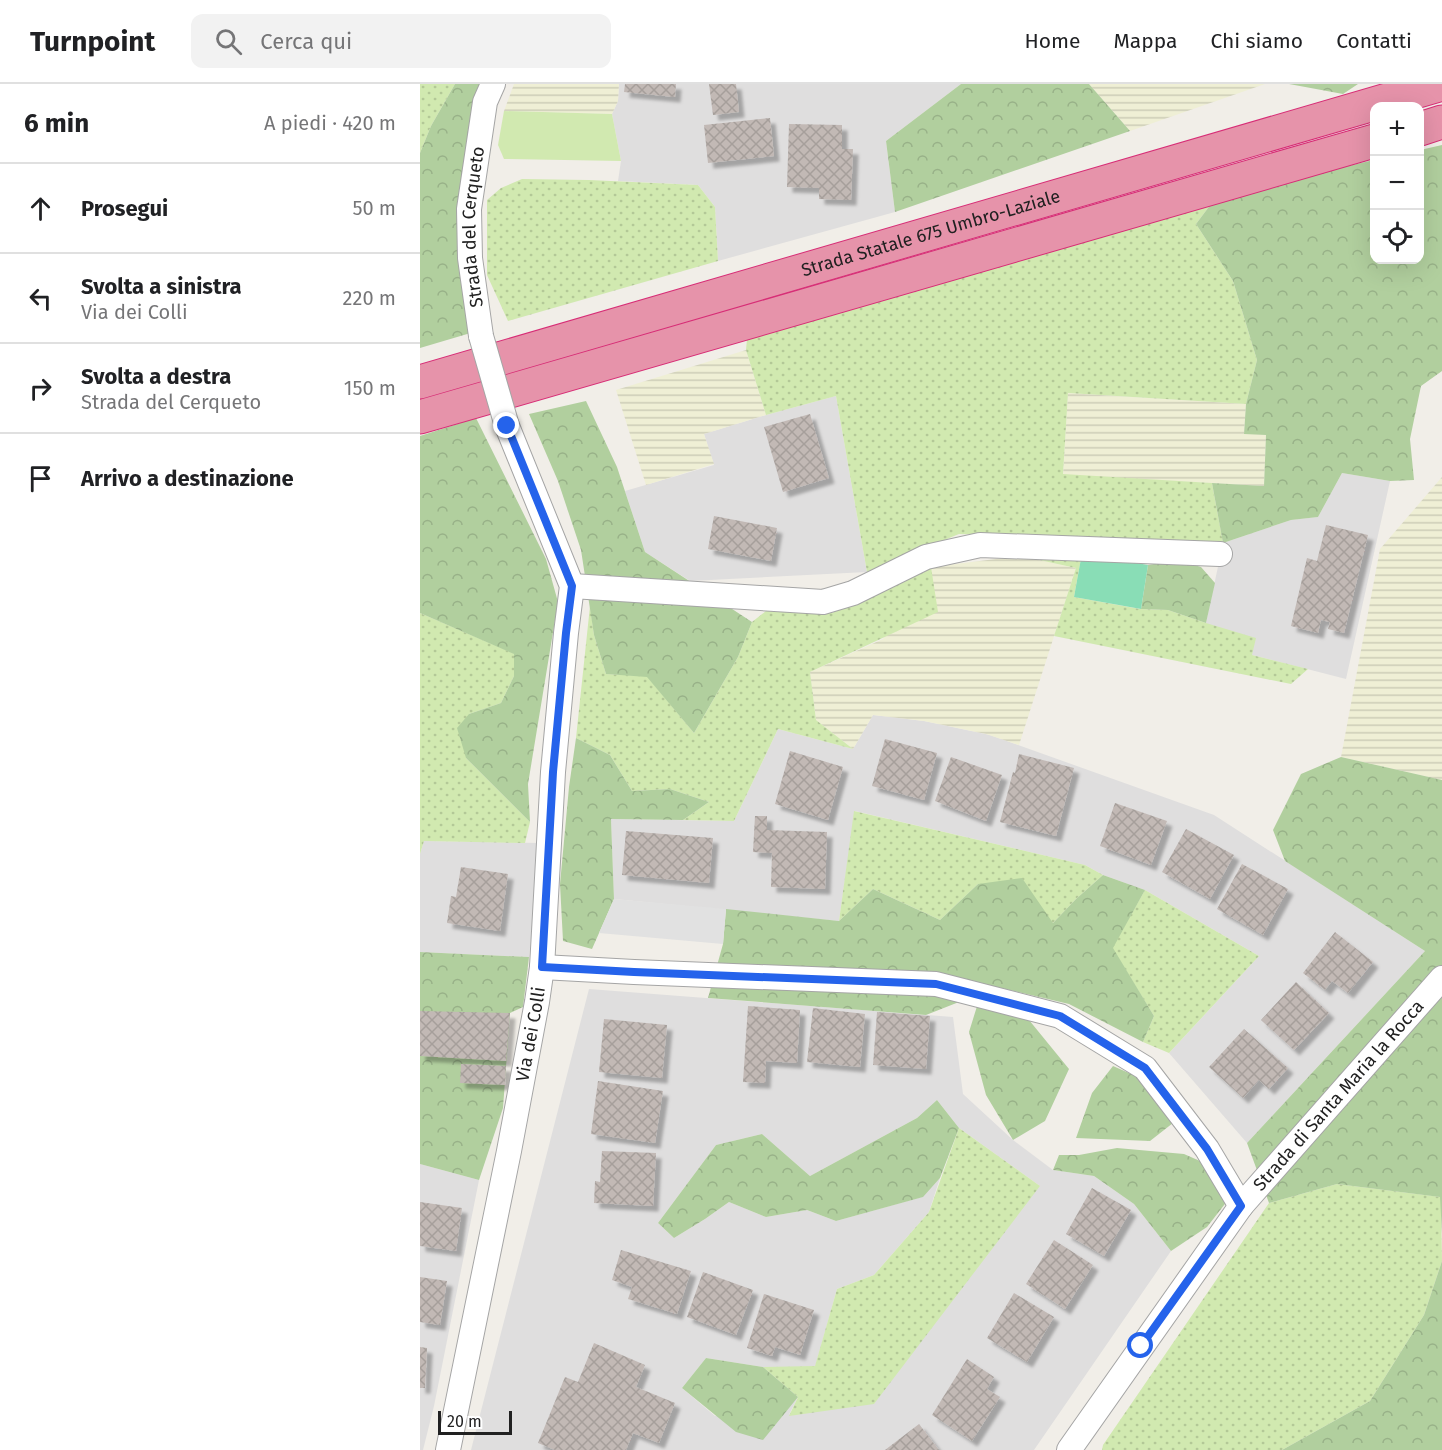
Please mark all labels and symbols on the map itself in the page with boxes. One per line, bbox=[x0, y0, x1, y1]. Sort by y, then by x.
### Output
street label: Strada del Cerqueto bbox=[458, 145, 489, 309]
street label: Strada Statale 675 Umbro-Laziale bbox=[799, 185, 1063, 281]
route end bbox=[493, 412, 519, 438]
street label: Via dei Colli bbox=[511, 985, 550, 1083]
street label: Strada di Santa Maria la Rocca bbox=[1248, 995, 1429, 1195]
route start bbox=[1127, 1332, 1153, 1358]
scale bar bbox=[438, 1408, 512, 1436]

